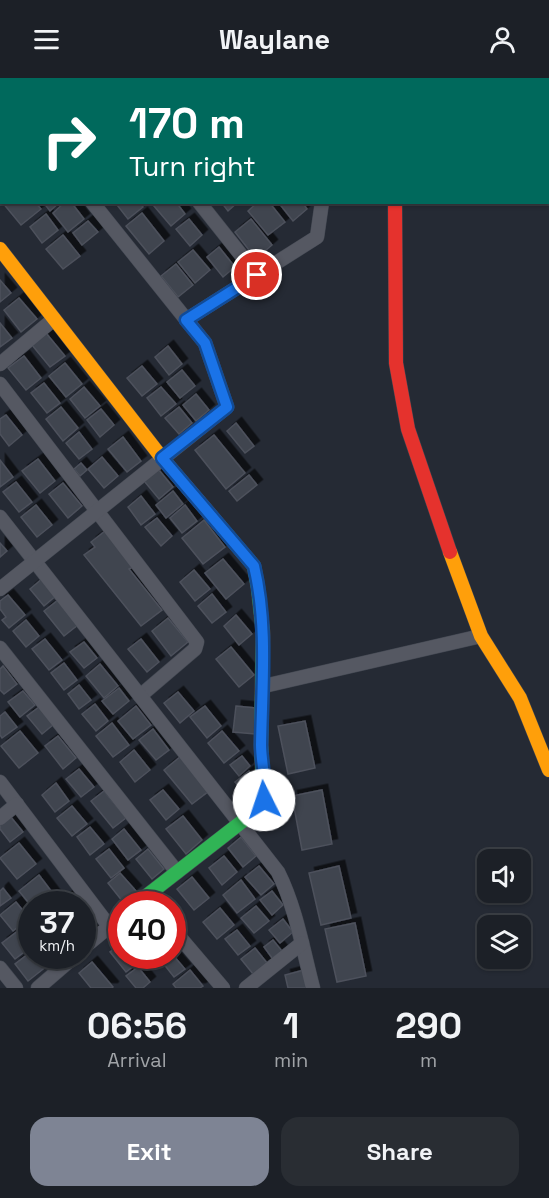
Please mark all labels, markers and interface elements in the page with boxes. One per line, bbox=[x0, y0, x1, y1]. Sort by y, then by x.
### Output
text: Waylane bbox=[219, 22, 330, 57]
icon: menu bbox=[30, 23, 63, 56]
icon: person bbox=[486, 23, 519, 56]
text: 170 m bbox=[129, 97, 245, 150]
icon: right bbox=[30, 102, 108, 180]
text: Turn right bbox=[129, 149, 256, 184]
pin bbox=[231, 249, 282, 300]
icon: arrive bbox=[240, 258, 273, 291]
position arrow bbox=[232, 768, 296, 832]
map controls bbox=[477, 849, 531, 969]
button: sound bbox=[477, 849, 531, 903]
speed limit sign: 40 bbox=[108, 891, 186, 969]
text: 37 bbox=[40, 903, 74, 942]
button: layers bbox=[477, 915, 531, 969]
text: km/h bbox=[39, 936, 75, 955]
text: 06:56 bbox=[87, 1003, 187, 1049]
text: 1 bbox=[283, 1003, 299, 1049]
text: 290 bbox=[395, 1003, 462, 1049]
text: Arrival bbox=[107, 1047, 167, 1073]
text: min bbox=[274, 1047, 308, 1073]
text: m bbox=[420, 1047, 437, 1073]
button: Exit bbox=[30, 1117, 269, 1186]
button: Share bbox=[281, 1117, 519, 1186]

